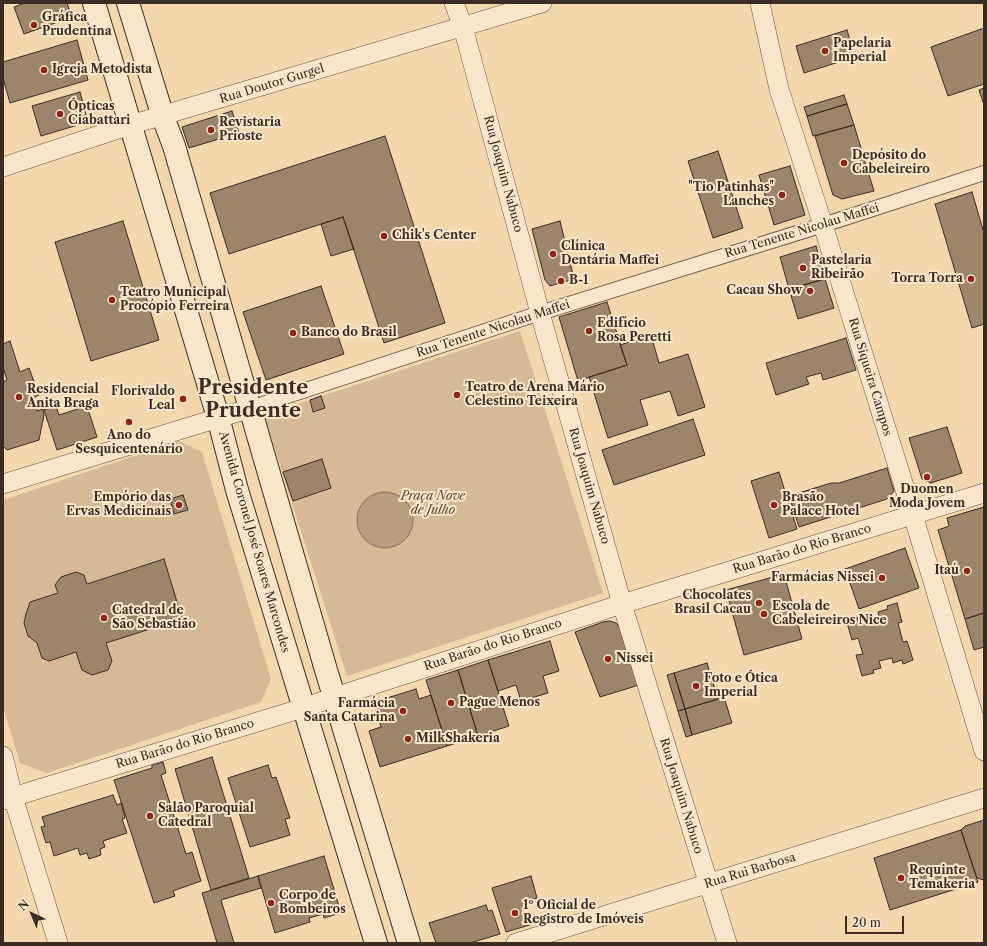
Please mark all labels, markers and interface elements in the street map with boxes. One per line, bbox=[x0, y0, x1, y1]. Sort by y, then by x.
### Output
place label: Gráfica Prudentina bbox=[42, 11, 112, 39]
marker: Gráfica Prudentina bbox=[29, 20, 39, 30]
place label: Papelaria Imperial bbox=[833, 37, 891, 65]
marker: Papelaria Imperial bbox=[820, 46, 830, 56]
street label: Rua Doutor Gurgel bbox=[218, 61, 326, 107]
place label: Igreja Metodista bbox=[52, 63, 152, 77]
marker: Igreja Metodista bbox=[39, 65, 49, 75]
place label: Ópticas Ciabattari bbox=[68, 100, 130, 128]
marker: Ópticas Ciabattari bbox=[55, 109, 65, 119]
street label: Rua Joaquim Nabuco bbox=[480, 114, 526, 234]
place label: Revistaria Prioste bbox=[219, 116, 281, 144]
marker: Revistaria Prioste bbox=[206, 125, 216, 135]
place label: Depósito do Cabeleireiro bbox=[852, 149, 930, 177]
marker: Depósito do Cabeleireiro bbox=[839, 158, 849, 168]
place label: "Tio Patinhas" Lanches bbox=[688, 181, 774, 209]
marker: "Tio Patinhas" Lanches bbox=[777, 190, 787, 200]
street label: Rua Tenente Nicolau Maffei bbox=[723, 201, 881, 261]
place label: Chik's Center bbox=[392, 229, 476, 243]
marker: Chik's Center bbox=[379, 231, 389, 241]
place label: Clínica Dentária Maffei bbox=[561, 240, 659, 268]
marker: Clínica Dentária Maffei bbox=[548, 249, 558, 259]
place label: Pastelaria Ribeirão bbox=[811, 254, 872, 282]
marker: Pastelaria Ribeirão bbox=[798, 263, 808, 273]
place label: Torra Torra bbox=[891, 272, 963, 286]
place label: B-1 bbox=[569, 274, 588, 288]
marker: Torra Torra bbox=[966, 274, 976, 284]
marker: B-1 bbox=[556, 276, 566, 286]
place label: Cacau Show bbox=[726, 284, 802, 298]
place label: Teatro Municipal Procópio Ferreira bbox=[120, 286, 229, 314]
marker: Cacau Show bbox=[805, 286, 815, 296]
marker: Teatro Municipal Procópio Ferreira bbox=[107, 295, 117, 305]
street label: Rua Tenente Nicolau Maffei bbox=[414, 297, 572, 361]
street label: Rua Siqueira Campos bbox=[845, 316, 895, 438]
place label: Edifício Rosa Peretti bbox=[597, 317, 671, 345]
place label: Banco do Brasil bbox=[301, 326, 397, 340]
marker: Edifício Rosa Peretti bbox=[584, 326, 594, 336]
marker: Banco do Brasil bbox=[288, 328, 298, 338]
district label: Presidente Prudente bbox=[198, 376, 308, 423]
place label: Teatro de Arena Mário Celestino Teixeira bbox=[465, 381, 604, 409]
place label: Residencial Anita Braga bbox=[27, 383, 99, 411]
place label: Florivaldo Leal bbox=[111, 385, 175, 413]
marker: Teatro de Arena Mário Celestino Teixeira bbox=[452, 390, 462, 400]
marker: Residencial Anita Braga bbox=[14, 392, 24, 402]
marker: Florivaldo Leal bbox=[178, 394, 188, 404]
marker: Ano do Sesquicentenário bbox=[124, 417, 134, 427]
street label: Rua Joaquim Nabuco bbox=[565, 426, 613, 546]
place label: Ano do Sesquicentenário bbox=[75, 429, 183, 457]
street label: Avenida Coronel José Soares Marcondes bbox=[215, 429, 293, 655]
marker: Duomen Moda Jovem bbox=[922, 472, 932, 482]
place label: Duomen Moda Jovem bbox=[889, 483, 965, 511]
park label: Praça Nove de Julho bbox=[401, 490, 465, 518]
place label: Empório das Ervas Medicinais bbox=[66, 491, 171, 519]
place label: Brasão Palace Hotel bbox=[782, 491, 859, 519]
marker: Empório das Ervas Medicinais bbox=[174, 500, 184, 510]
marker: Brasão Palace Hotel bbox=[769, 500, 779, 510]
street label: Rua Barão do Rio Branco bbox=[731, 521, 873, 577]
place label: Itaú bbox=[934, 564, 959, 578]
marker: Itaú bbox=[962, 566, 972, 576]
place label: Farmácias Nissei bbox=[771, 571, 874, 585]
marker: Farmácias Nissei bbox=[877, 573, 887, 583]
place label: Chocolates Brasil Cacau bbox=[674, 589, 751, 617]
marker: Chocolates Brasil Cacau bbox=[754, 598, 764, 608]
place label: Escola de Cabeleireiros Nice bbox=[772, 600, 887, 628]
place label: Catedral de São Sebastião bbox=[112, 604, 196, 632]
marker: Escola de Cabeleireiros Nice bbox=[759, 609, 769, 619]
marker: Catedral de São Sebastião bbox=[99, 613, 109, 623]
street label: Rua Barão do Rio Branco bbox=[422, 616, 564, 674]
place label: Nissei bbox=[616, 652, 653, 666]
marker: Nissei bbox=[603, 654, 613, 664]
place label: Foto e Ótica Imperial bbox=[704, 672, 778, 700]
marker: Foto e Ótica Imperial bbox=[691, 681, 701, 691]
place label: Pague Menos bbox=[459, 696, 540, 710]
place label: Farmácia Santa Catarina bbox=[304, 697, 395, 725]
marker: Pague Menos bbox=[446, 698, 456, 708]
marker: Farmácia Santa Catarina bbox=[398, 706, 408, 716]
street label: Rua Barão do Rio Branco bbox=[114, 716, 256, 772]
place label: MilkShakeria bbox=[416, 732, 500, 746]
marker: MilkShakeria bbox=[403, 734, 413, 744]
street label: Rua Joaquim Nabuco bbox=[657, 736, 705, 856]
place label: Salão Paroquial Catedral bbox=[158, 802, 254, 830]
marker: Salão Paroquial Catedral bbox=[145, 811, 155, 821]
street label: Rua Rui Barbosa bbox=[703, 850, 797, 892]
place label: Requinte Temakeria bbox=[909, 864, 975, 892]
marker: Requinte Temakeria bbox=[896, 873, 906, 883]
place label: Corpo de Bombeiros bbox=[279, 889, 346, 917]
north arrow bbox=[12, 894, 52, 934]
text: N bbox=[15, 897, 32, 914]
marker: Corpo de Bombeiros bbox=[266, 898, 276, 908]
place label: 1º Oficial de Registro de Imóveis bbox=[523, 899, 644, 927]
marker: 1º Oficial de Registro de Imóveis bbox=[510, 908, 520, 918]
scale bar bbox=[847, 908, 906, 934]
text: 20 m bbox=[852, 915, 881, 930]

